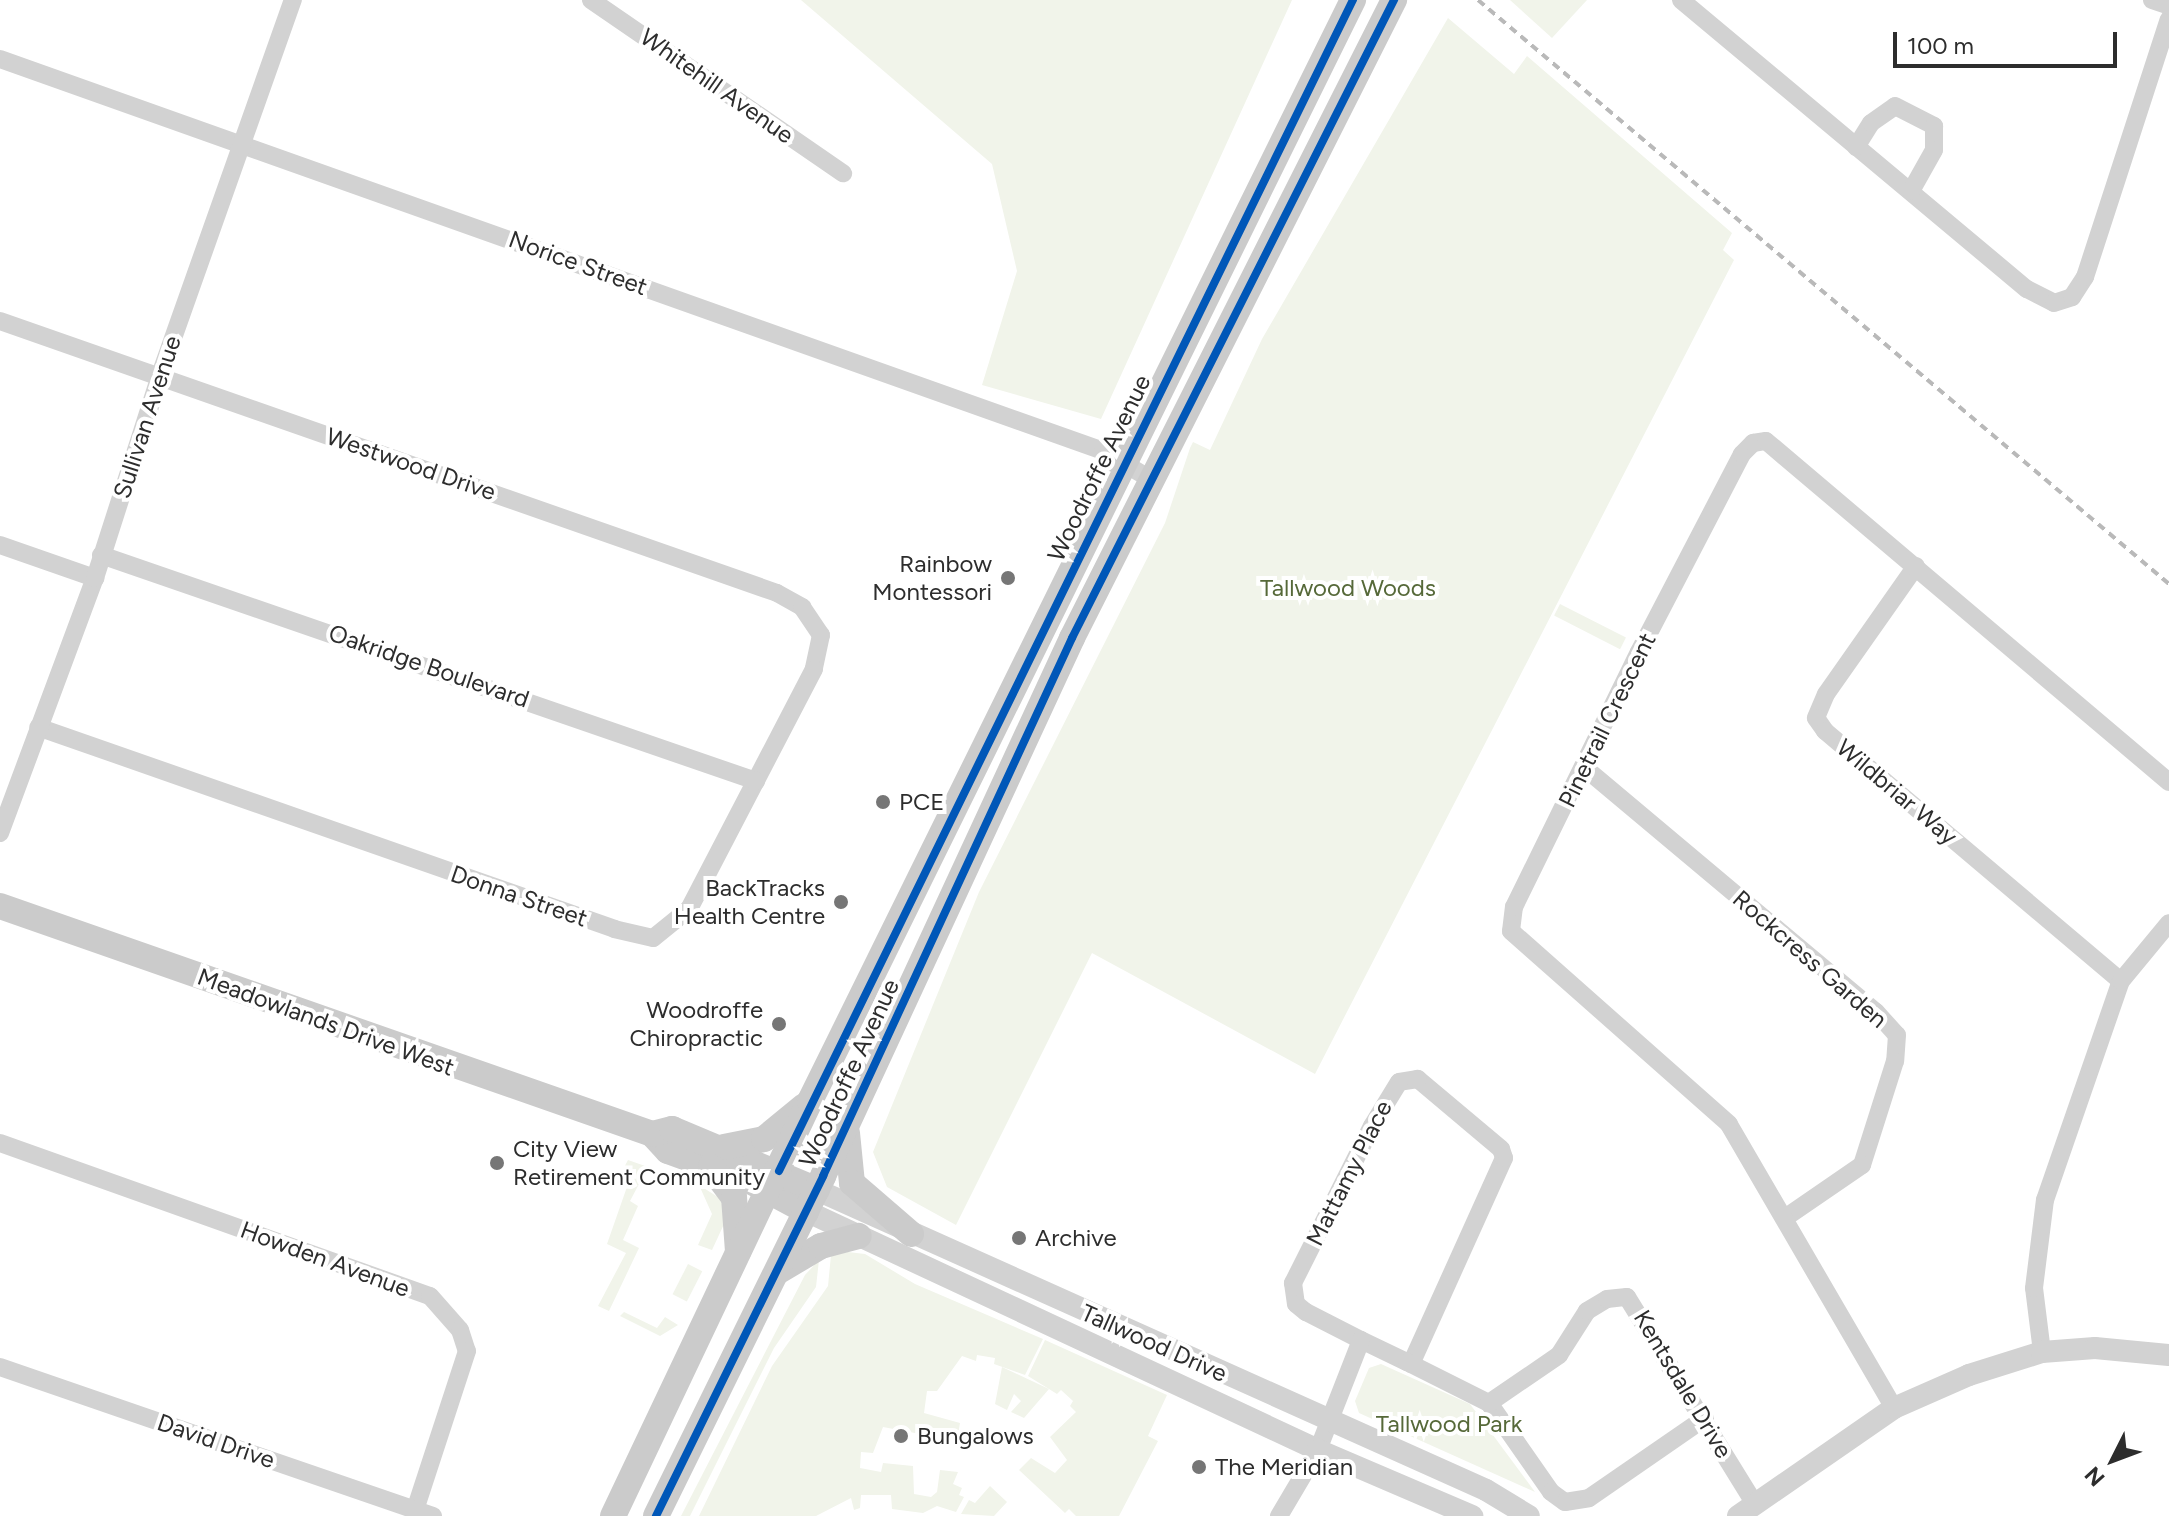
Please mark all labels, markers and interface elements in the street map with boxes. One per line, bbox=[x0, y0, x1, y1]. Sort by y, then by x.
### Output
scale bar bbox=[1897, 16, 2121, 66]
street label: Whitehill Avenue bbox=[635, 22, 799, 150]
text: 100 m bbox=[1907, 31, 1974, 60]
street label: Norice Street bbox=[505, 225, 651, 301]
street label: Sullivan Avenue bbox=[107, 332, 187, 502]
street label: Woodroffe Avenue bbox=[1041, 370, 1157, 566]
street label: Westwood Drive bbox=[322, 422, 500, 506]
place label: Rainbow Montessori bbox=[872, 550, 992, 606]
marker: Rainbow Montessori bbox=[999, 569, 1017, 587]
park label: Tallwood Woods bbox=[1260, 574, 1436, 602]
street label: Oakridge Boulevard bbox=[325, 618, 533, 714]
street label: Pinetrail Crescent bbox=[1552, 628, 1662, 812]
street label: Wildbriar Way bbox=[1831, 733, 1963, 851]
place label: PCE bbox=[899, 788, 944, 816]
marker: PCE bbox=[874, 793, 892, 811]
street label: Donna Street bbox=[447, 859, 591, 933]
place label: BackTracks Health Centre bbox=[674, 874, 825, 930]
street label: Rockcress Garden bbox=[1727, 884, 1893, 1034]
marker: BackTracks Health Centre bbox=[832, 893, 850, 911]
street label: Meadowlands Drive West bbox=[194, 962, 458, 1082]
street label: Woodroffe Avenue bbox=[793, 975, 905, 1171]
place label: Woodroffe Chiropractic bbox=[630, 996, 763, 1052]
marker: Woodroffe Chiropractic bbox=[770, 1015, 788, 1033]
street label: Mattamy Place bbox=[1300, 1096, 1398, 1250]
place label: City View Retirement Community bbox=[513, 1135, 765, 1191]
marker: City View Retirement Community bbox=[488, 1154, 506, 1172]
street label: Howden Avenue bbox=[237, 1215, 413, 1303]
place label: Archive bbox=[1035, 1224, 1117, 1252]
marker: Archive bbox=[1010, 1229, 1028, 1247]
street label: Tallwood Drive bbox=[1077, 1298, 1231, 1388]
street label: Kentsdale Drive bbox=[1628, 1305, 1738, 1463]
street label: David Drive bbox=[154, 1408, 278, 1474]
park label: Tallwood Park bbox=[1376, 1410, 1522, 1438]
north arrow bbox=[2073, 1420, 2153, 1500]
place label: Bungalows bbox=[917, 1422, 1034, 1450]
marker: Bungalows bbox=[892, 1427, 910, 1445]
place label: The Meridian bbox=[1215, 1453, 1353, 1481]
marker: The Meridian bbox=[1190, 1458, 1208, 1476]
text: N bbox=[2079, 1461, 2111, 1492]

